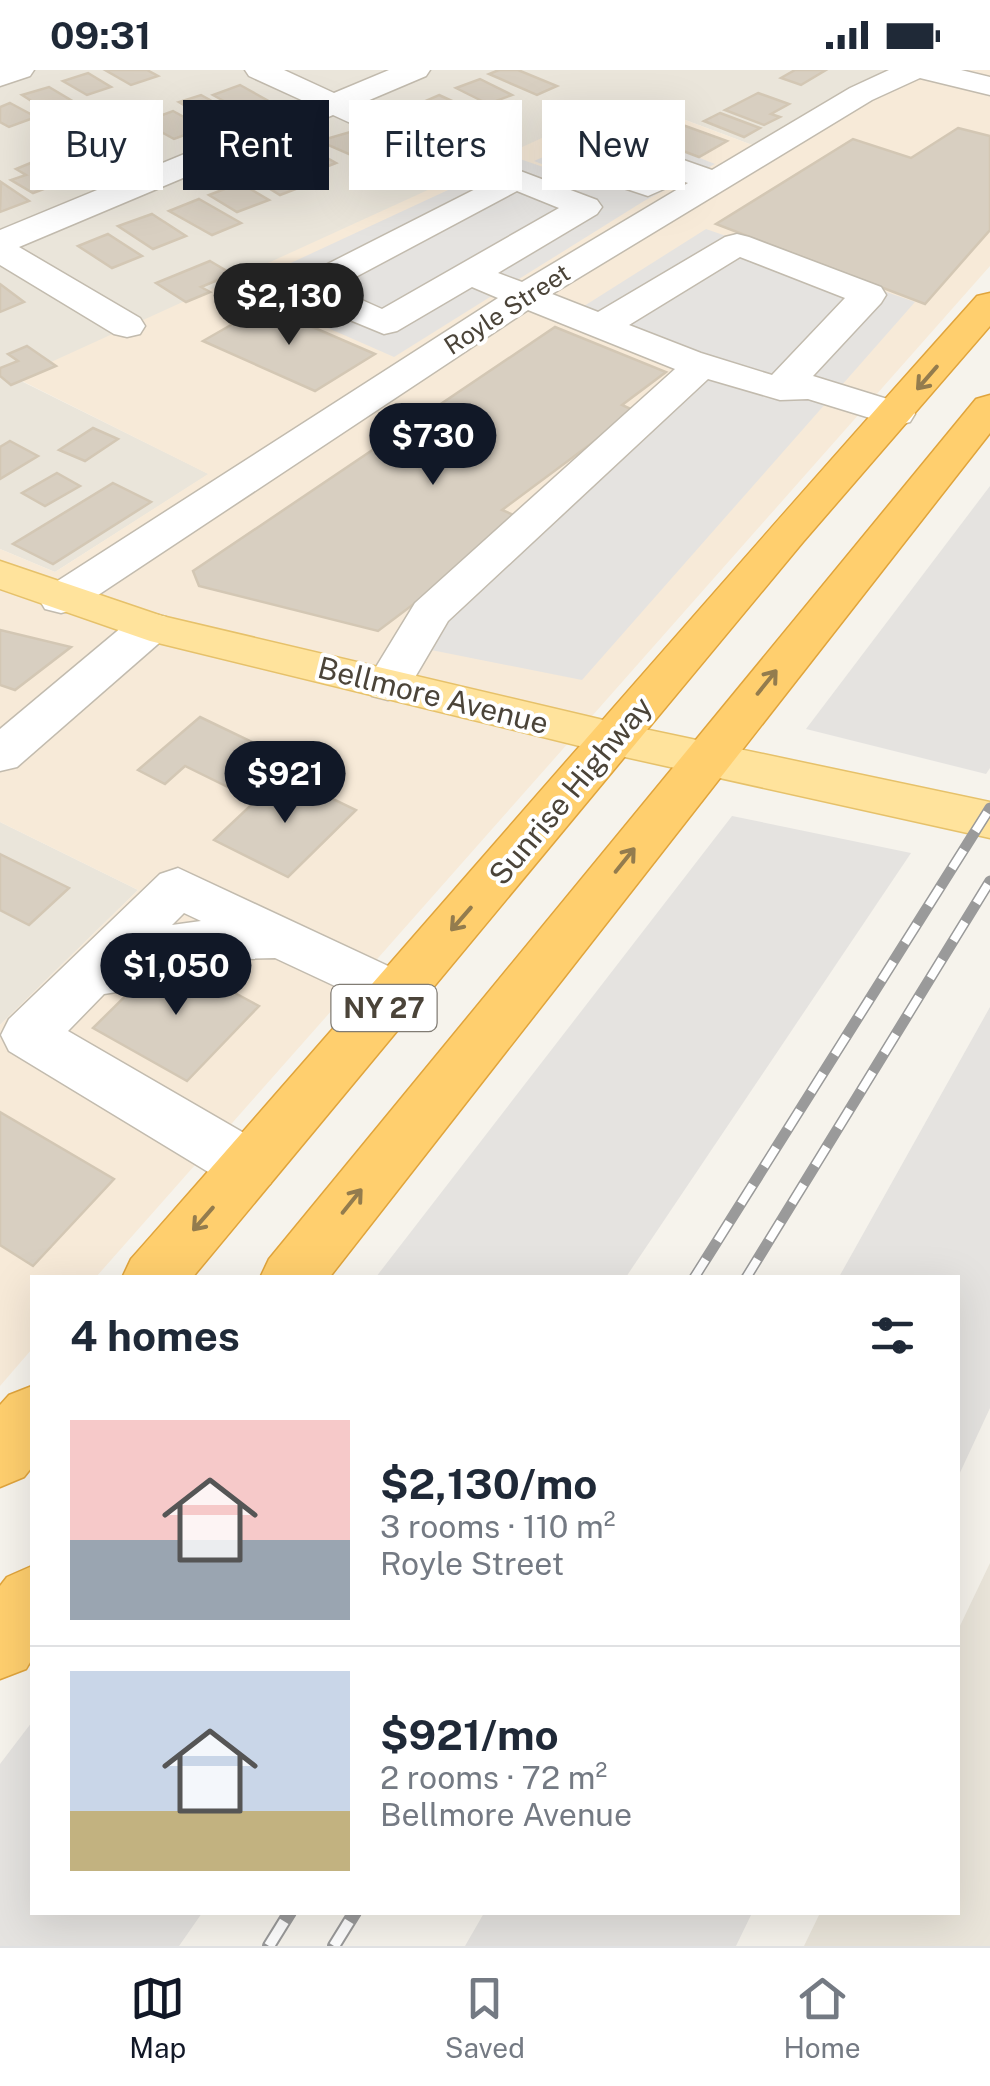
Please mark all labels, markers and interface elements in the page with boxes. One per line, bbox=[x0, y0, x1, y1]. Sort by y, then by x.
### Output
text: 09:31 bbox=[50, 13, 151, 58]
chip: Buy bbox=[30, 100, 163, 190]
chip: Rent bbox=[183, 100, 329, 190]
chip: Filters bbox=[349, 100, 522, 190]
chip: New bbox=[542, 100, 685, 190]
street label: Royle Street bbox=[438, 257, 576, 361]
pin: $2,130 bbox=[208, 263, 370, 348]
text: $2,130 bbox=[236, 277, 342, 314]
one-way arrow bbox=[916, 365, 938, 391]
pin: $730 bbox=[374, 403, 492, 488]
text: $730 bbox=[391, 417, 475, 454]
street label: Bellmore Avenue bbox=[314, 649, 552, 741]
one-way arrow bbox=[756, 670, 778, 696]
street label: Sunrise Highway bbox=[481, 689, 659, 892]
pin: $921 bbox=[226, 741, 344, 826]
text: $921 bbox=[247, 755, 323, 792]
one-way arrow bbox=[614, 847, 636, 873]
one-way arrow bbox=[450, 906, 472, 932]
pin: $1,050 bbox=[95, 933, 257, 1018]
text: $1,050 bbox=[122, 947, 230, 984]
road number: NY 27 bbox=[332, 985, 436, 1031]
one-way arrow bbox=[341, 1189, 363, 1215]
one-way arrow bbox=[193, 1205, 215, 1231]
icon: filters bbox=[865, 1308, 920, 1363]
text: 4 homes bbox=[70, 1311, 240, 1360]
text: $2,130/mo bbox=[380, 1459, 598, 1508]
icon: home bbox=[150, 1460, 270, 1580]
text: 3 rooms · 110 m² bbox=[380, 1508, 616, 1545]
text: Royle Street bbox=[380, 1545, 564, 1582]
text: $921/mo bbox=[380, 1710, 559, 1759]
icon: home bbox=[150, 1711, 270, 1831]
text: 2 rooms · 72 m² bbox=[380, 1759, 607, 1796]
text: Bellmore Avenue bbox=[380, 1796, 632, 1833]
tab: Map bbox=[129, 1971, 186, 2064]
tab: Saved bbox=[445, 1971, 525, 2064]
tab: Home bbox=[783, 1971, 861, 2064]

